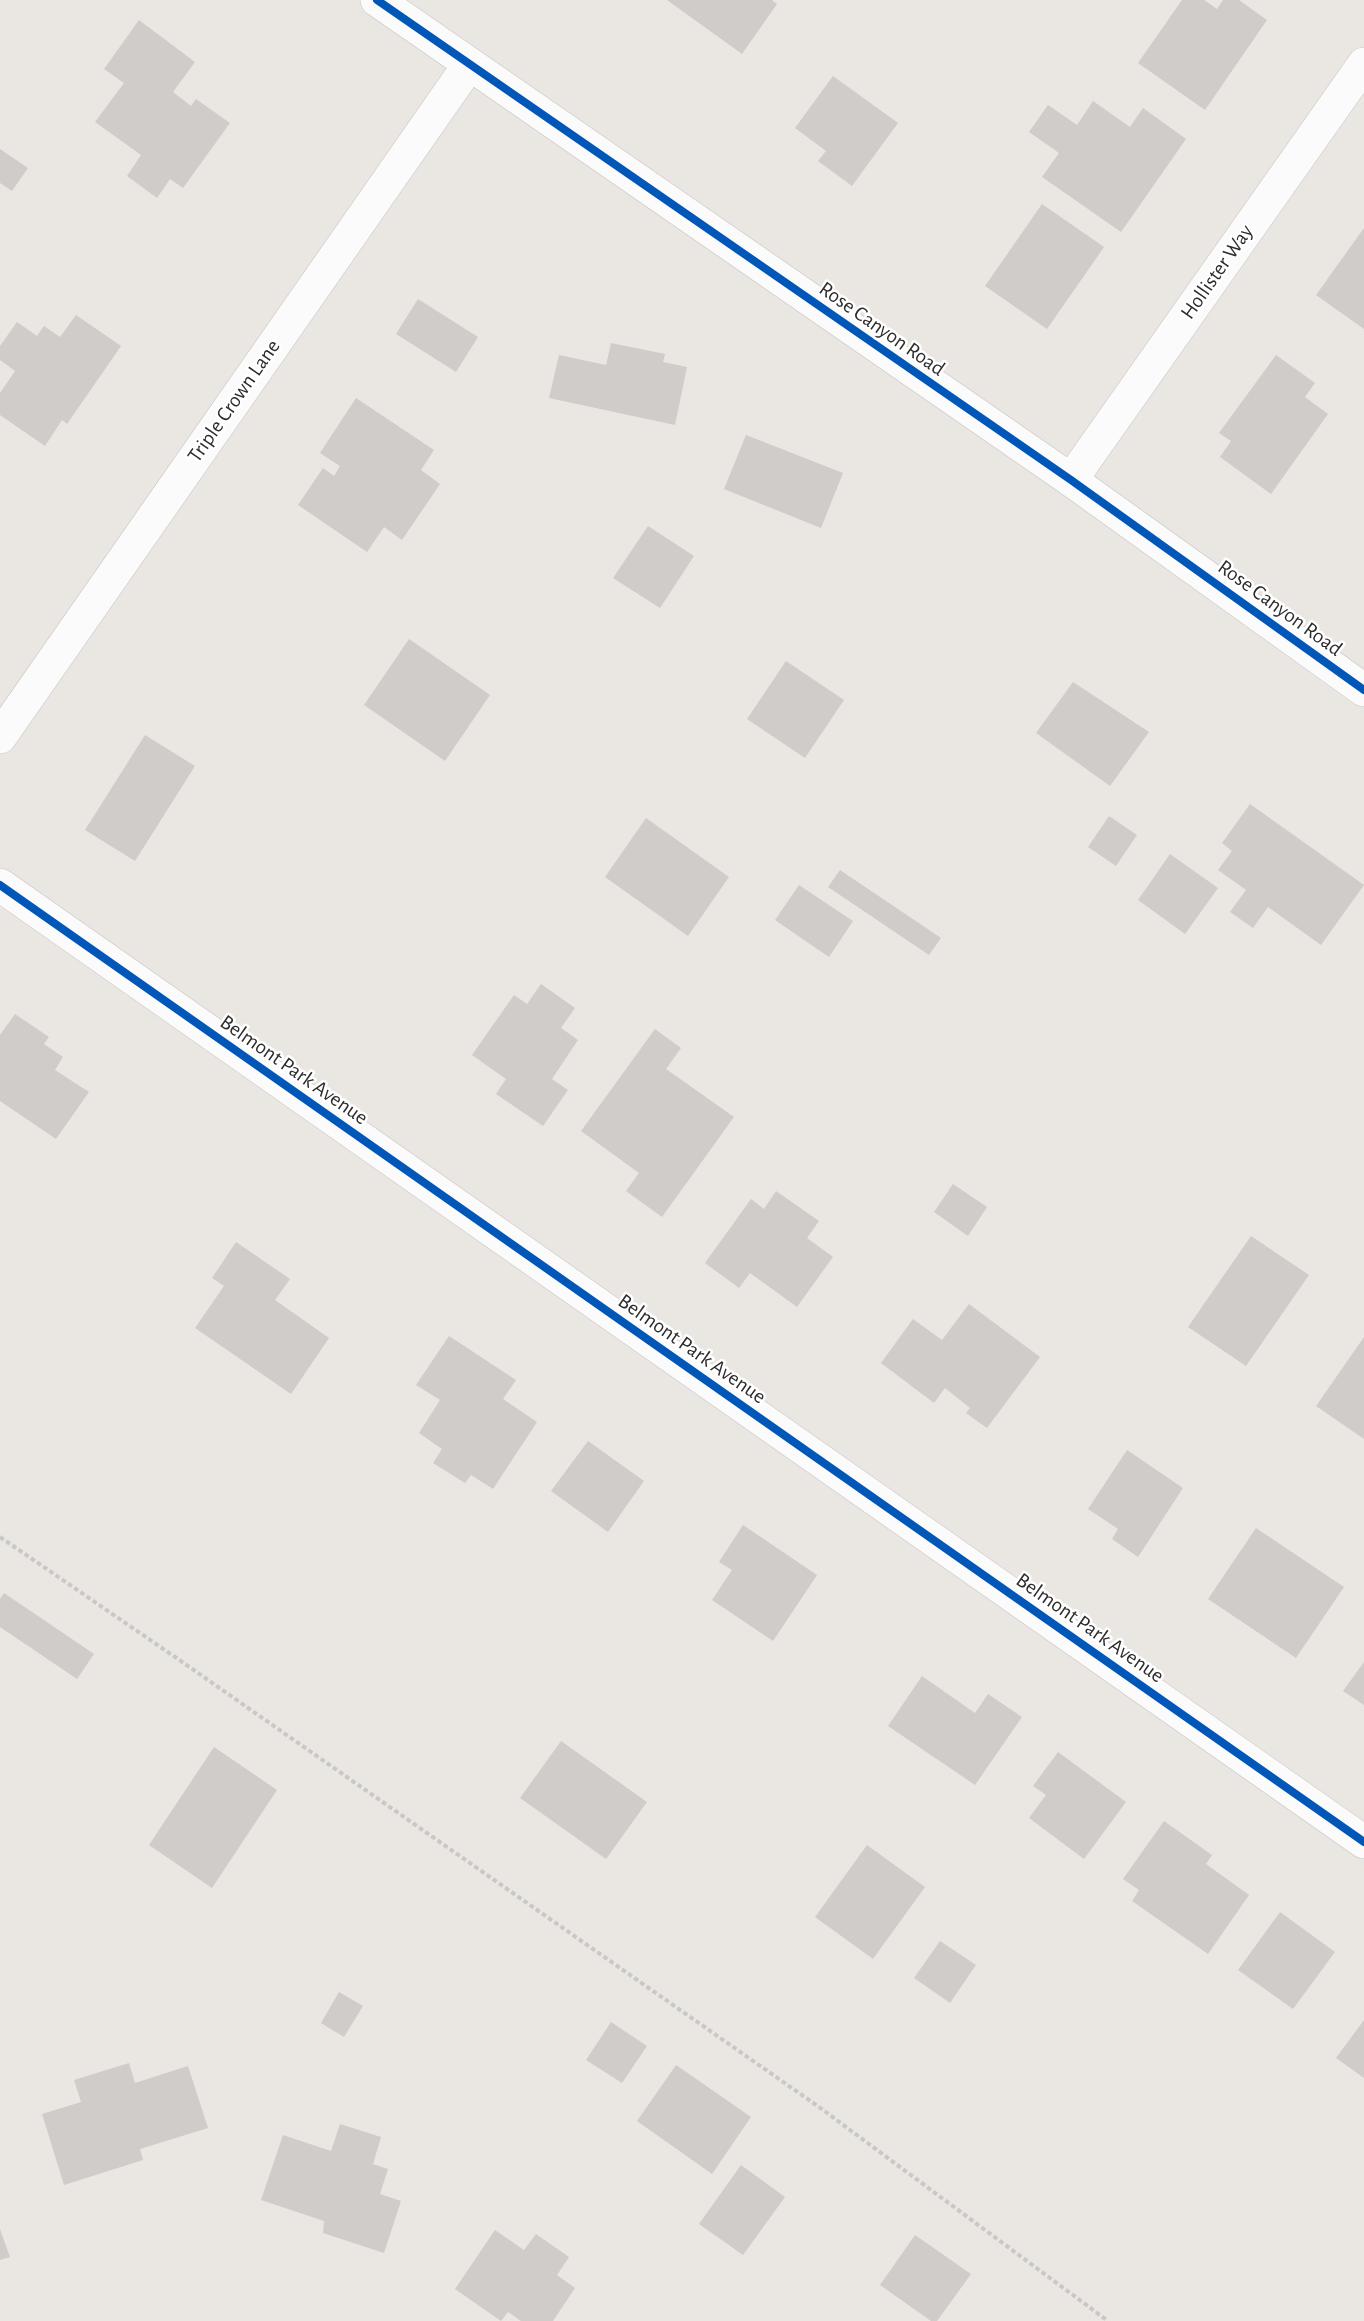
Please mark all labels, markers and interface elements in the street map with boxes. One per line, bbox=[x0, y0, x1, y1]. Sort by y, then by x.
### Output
street label: Hollister Way bbox=[1175, 220, 1259, 324]
street label: Rose Canyon Road bbox=[814, 276, 950, 382]
street label: Triple Crown Lane bbox=[182, 335, 286, 467]
street label: Rose Canyon Road bbox=[1213, 554, 1347, 662]
street label: Belmont Park Avenue bbox=[215, 1010, 373, 1130]
street label: Belmont Park Avenue bbox=[613, 1289, 771, 1409]
street label: Belmont Park Avenue bbox=[1011, 1568, 1169, 1688]

